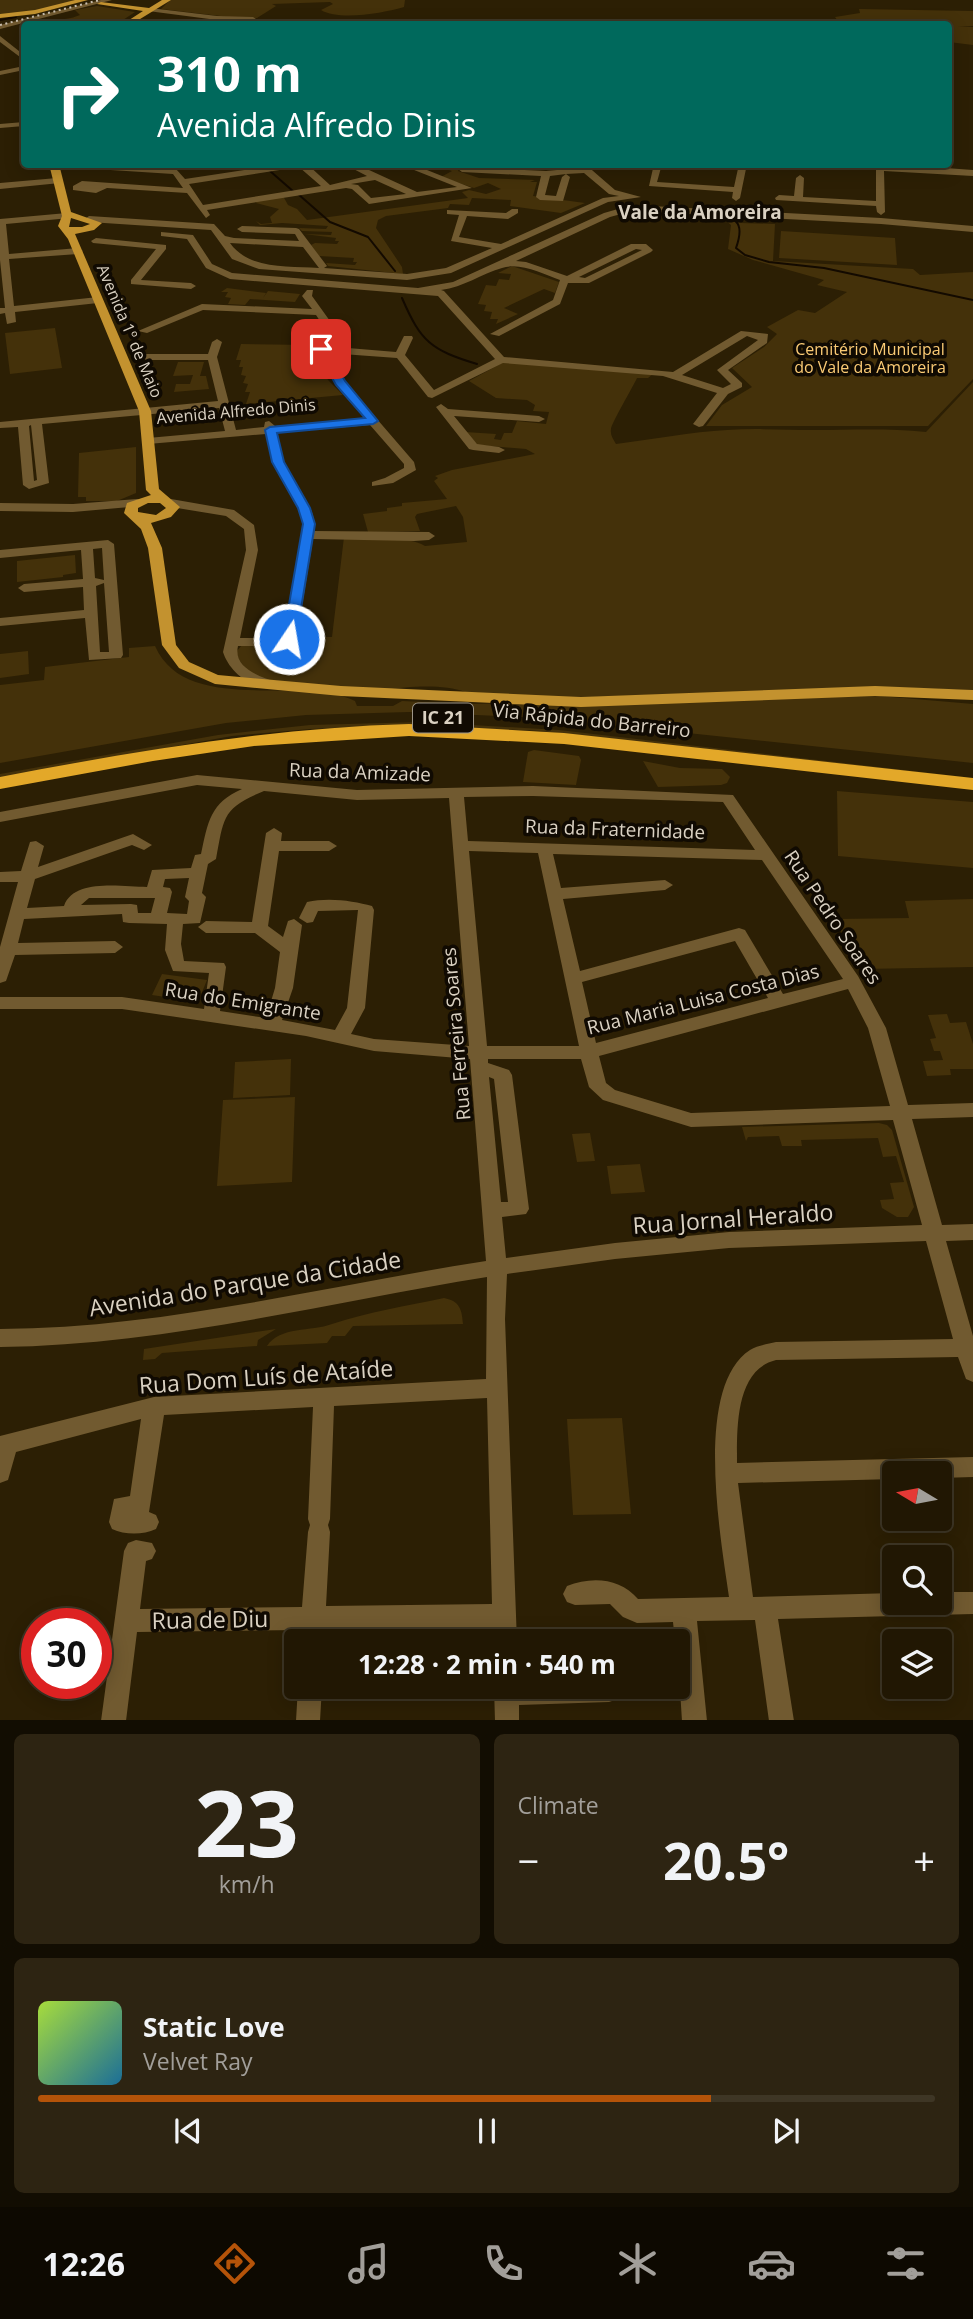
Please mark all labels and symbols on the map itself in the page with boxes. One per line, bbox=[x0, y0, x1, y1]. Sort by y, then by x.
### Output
district label: Vale da Amoreira bbox=[618, 199, 782, 225]
street label: Avenida 1º de Maio bbox=[92, 261, 168, 401]
pin bbox=[291, 319, 351, 379]
park label: Cemitério Municipal do Vale da Amoreira bbox=[794, 338, 946, 378]
street label: Avenida Alfredo Dinis bbox=[156, 393, 316, 429]
position arrow bbox=[252, 602, 326, 676]
street label: Via Rápida do Barreiro bbox=[492, 697, 692, 743]
road number: IC 21 bbox=[413, 704, 473, 732]
street label: Rua da Amizade bbox=[289, 757, 431, 787]
street label: Rua da Fraternidade bbox=[524, 813, 706, 845]
street label: Rua Pedro Soares bbox=[778, 845, 888, 989]
street label: Rua Ferreira Soares bbox=[435, 946, 477, 1122]
street label: Rua Maria Luisa Costa Dias bbox=[584, 958, 822, 1040]
street label: Rua do Emigrante bbox=[163, 976, 323, 1026]
street label: Rua Jornal Heraldo bbox=[632, 1195, 834, 1241]
street label: Avenida do Parque da Cidade bbox=[86, 1243, 403, 1324]
street label: Rua Dom Luís de Ataíde bbox=[138, 1351, 394, 1401]
north arrow bbox=[882, 1461, 952, 1531]
street label: Rua de Diu bbox=[151, 1602, 269, 1636]
speed limit sign: 30 bbox=[21, 1608, 112, 1699]

